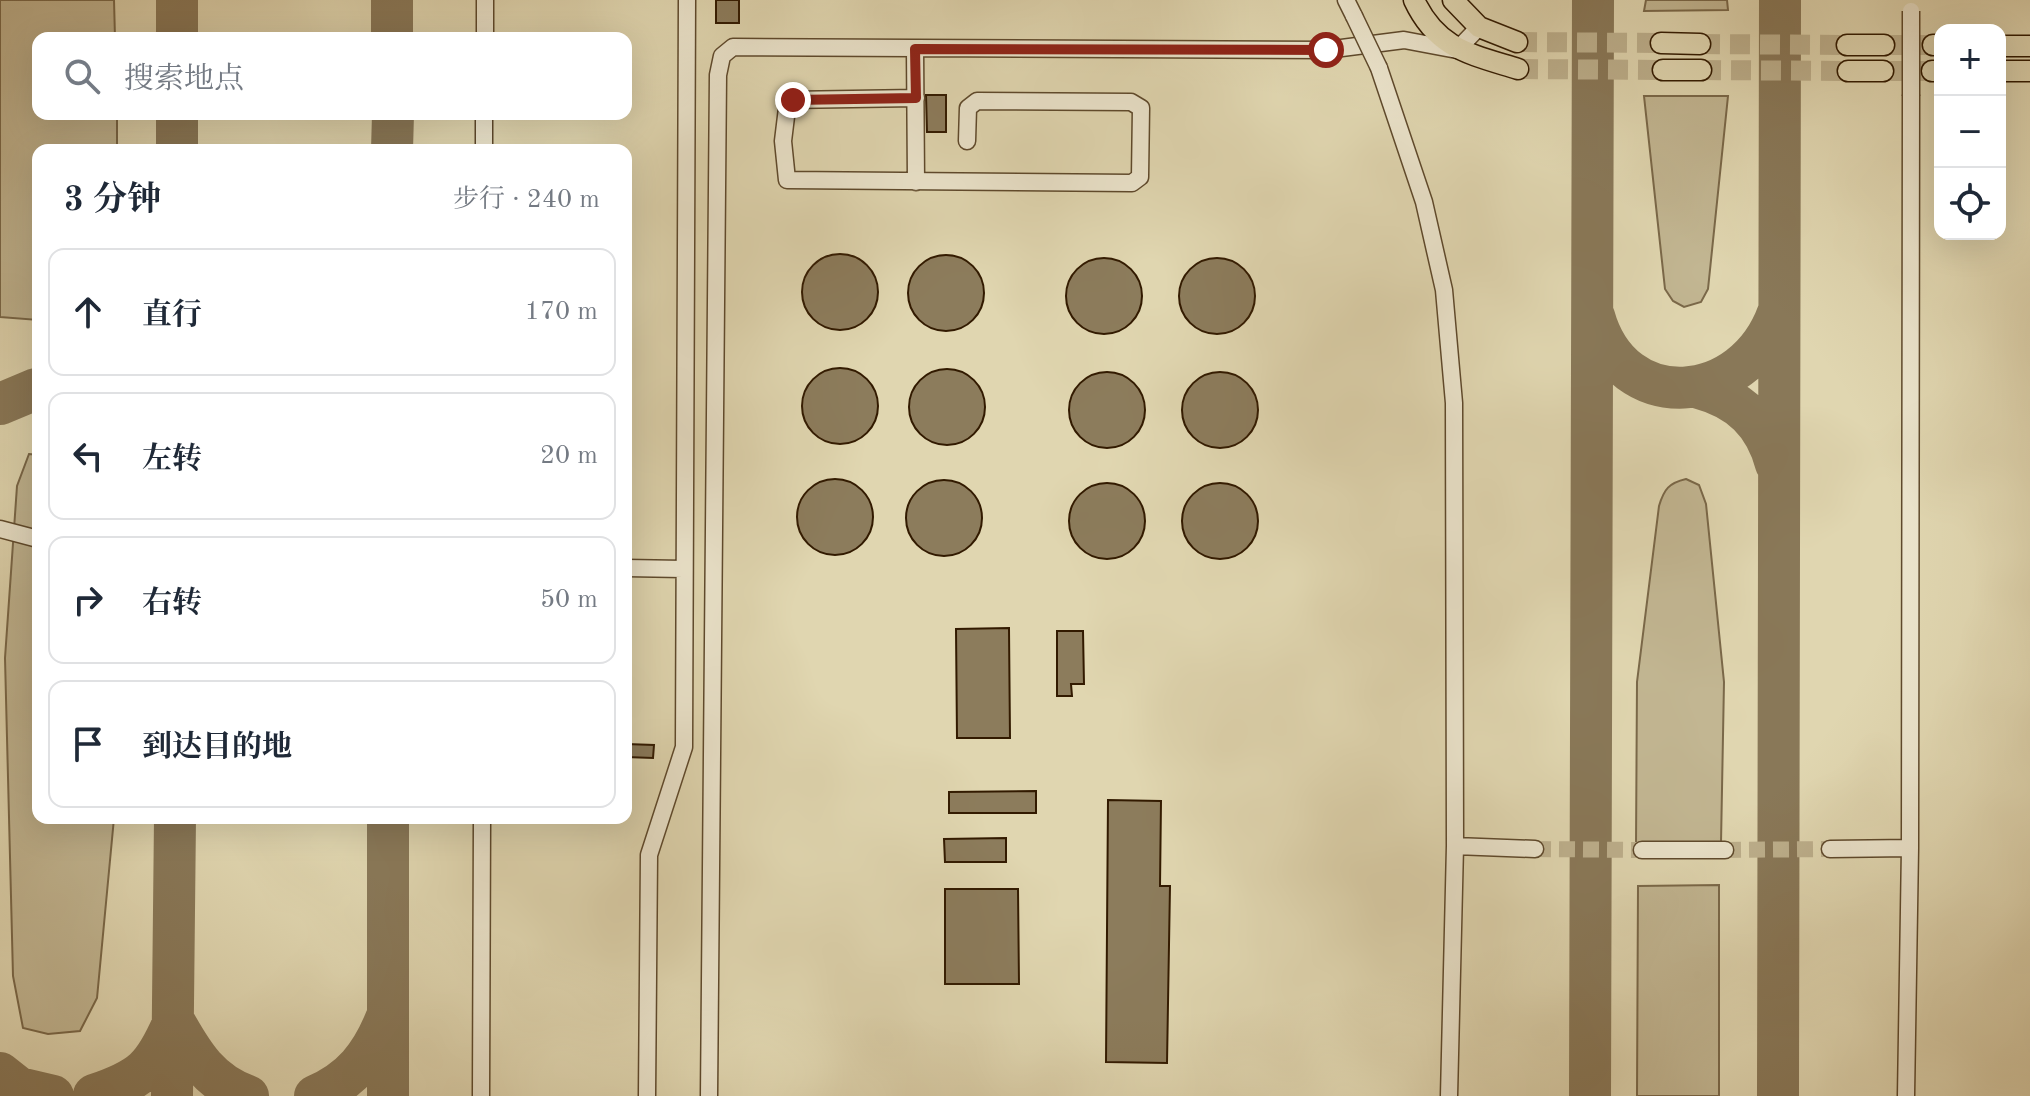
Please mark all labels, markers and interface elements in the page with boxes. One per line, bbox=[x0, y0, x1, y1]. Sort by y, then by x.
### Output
map controls bbox=[1934, 24, 2006, 240]
button: + bbox=[1934, 24, 2006, 96]
search box bbox=[32, 32, 632, 120]
route start bbox=[1308, 32, 1344, 68]
icon: search bbox=[60, 54, 104, 98]
text: 搜索地点 bbox=[124, 65, 244, 95]
route end bbox=[775, 82, 811, 118]
button: − bbox=[1934, 96, 2006, 168]
button: locate bbox=[1934, 168, 2006, 240]
text: 3 分钟 bbox=[64, 184, 161, 218]
text: 步行 · 240 m bbox=[453, 187, 600, 213]
icon: ahead bbox=[66, 290, 110, 334]
text: 170 m bbox=[525, 299, 598, 325]
text: 直行 bbox=[142, 301, 202, 331]
icon: left bbox=[66, 434, 110, 478]
text: 20 m bbox=[540, 443, 598, 469]
text: 左转 bbox=[142, 445, 202, 475]
icon: right bbox=[66, 578, 110, 622]
text: 50 m bbox=[540, 587, 598, 613]
text: 右转 bbox=[142, 589, 202, 619]
icon: arrive bbox=[66, 722, 110, 766]
text: 到达目的地 bbox=[142, 733, 292, 763]

